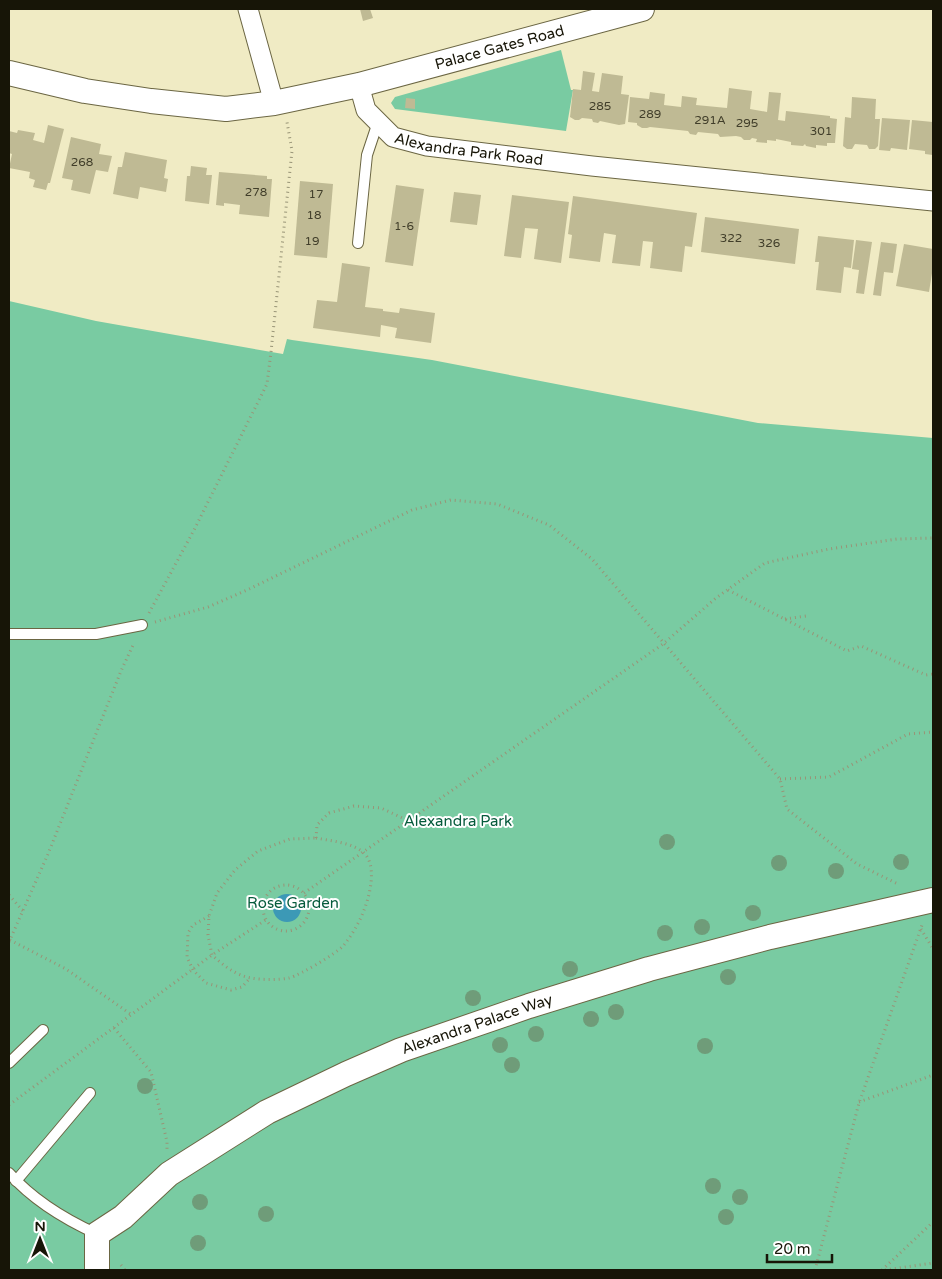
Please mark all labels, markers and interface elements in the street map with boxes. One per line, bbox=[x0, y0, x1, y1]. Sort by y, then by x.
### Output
street label: Palace Gates Road bbox=[433, 21, 566, 73]
house number: 285 bbox=[589, 99, 611, 113]
house number: 289 bbox=[639, 107, 661, 121]
house number: 291A bbox=[694, 113, 726, 127]
house number: 295 bbox=[736, 116, 758, 130]
house number: 301 bbox=[810, 124, 832, 138]
street label: Alexandra Park Road bbox=[392, 129, 544, 169]
house number: 268 bbox=[71, 155, 93, 169]
house number: 278 bbox=[245, 185, 267, 199]
house number: 17 bbox=[308, 187, 324, 201]
house number: 18 bbox=[306, 208, 322, 222]
house number: 1-6 bbox=[394, 219, 414, 233]
house number: 322 bbox=[720, 231, 742, 245]
house number: 19 bbox=[304, 234, 320, 248]
house number: 326 bbox=[758, 236, 780, 250]
park label: Alexandra Park bbox=[404, 812, 512, 830]
park label: Rose Garden bbox=[247, 894, 339, 912]
street label: Alexandra Palace Way bbox=[399, 990, 555, 1058]
north arrow bbox=[15, 1214, 65, 1264]
text: N bbox=[34, 1218, 46, 1235]
scale bar bbox=[767, 1232, 832, 1264]
text: 20 m bbox=[774, 1240, 811, 1258]

